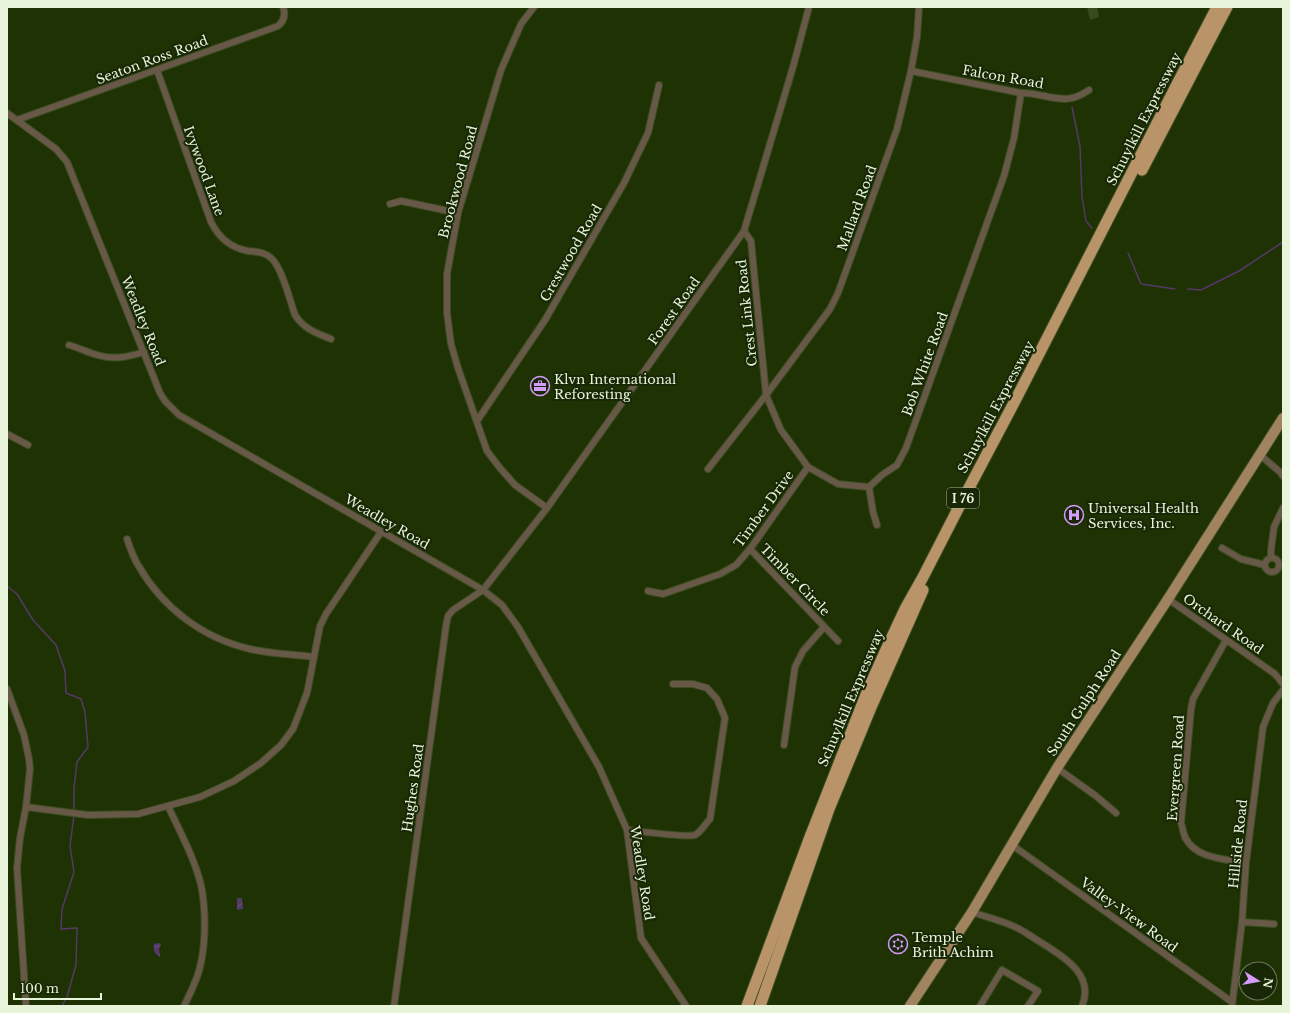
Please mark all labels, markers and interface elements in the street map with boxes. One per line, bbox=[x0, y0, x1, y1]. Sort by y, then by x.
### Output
street label: Seaton Ross Road bbox=[94, 32, 211, 88]
street label: Schuylkill Expressway bbox=[1103, 49, 1185, 189]
street label: Falcon Road bbox=[961, 61, 1045, 93]
street label: Ivywood Lane bbox=[180, 124, 228, 218]
street label: Brookwood Road bbox=[435, 124, 481, 240]
street label: Mallard Road bbox=[834, 163, 880, 253]
street label: Crestwood Road bbox=[536, 201, 606, 305]
street label: Crest Link Road bbox=[733, 258, 761, 367]
street label: Weadley Road bbox=[117, 273, 169, 369]
street label: Forest Road bbox=[644, 273, 704, 348]
street label: Bob White Road bbox=[898, 309, 952, 418]
street label: Schuylkill Expressway bbox=[954, 337, 1038, 476]
place label: Klvn International Reforesting bbox=[554, 371, 676, 403]
office icon: Klvn International Reforesting bbox=[529, 375, 551, 397]
street label: Timber Drive bbox=[730, 467, 798, 551]
road number: I 76 bbox=[947, 488, 979, 508]
street label: Weadley Road bbox=[341, 490, 433, 553]
place label: Universal Health Services, Inc. bbox=[1088, 500, 1199, 532]
hospital icon: Universal Health Services, Inc. bbox=[1063, 504, 1085, 526]
street label: Timber Circle bbox=[756, 540, 834, 620]
street label: Orchard Road bbox=[1179, 590, 1267, 658]
street label: Schuylkill Expressway bbox=[814, 626, 888, 769]
street label: South Gulph Road bbox=[1043, 646, 1125, 759]
street label: Evergreen Road bbox=[1164, 714, 1188, 822]
street label: Hughes Road bbox=[398, 743, 428, 833]
street label: Hillside Road bbox=[1225, 798, 1251, 890]
street label: Weadley Road bbox=[626, 824, 658, 922]
street label: Valley-View Road bbox=[1076, 873, 1181, 956]
place label: Temple Brith Achim bbox=[912, 929, 994, 961]
synagogue icon: Temple Brith Achim bbox=[887, 933, 909, 955]
north arrow bbox=[1238, 961, 1278, 1001]
scale bar bbox=[14, 975, 101, 1001]
text: N bbox=[1260, 976, 1276, 990]
text: 100 m bbox=[20, 981, 59, 996]

